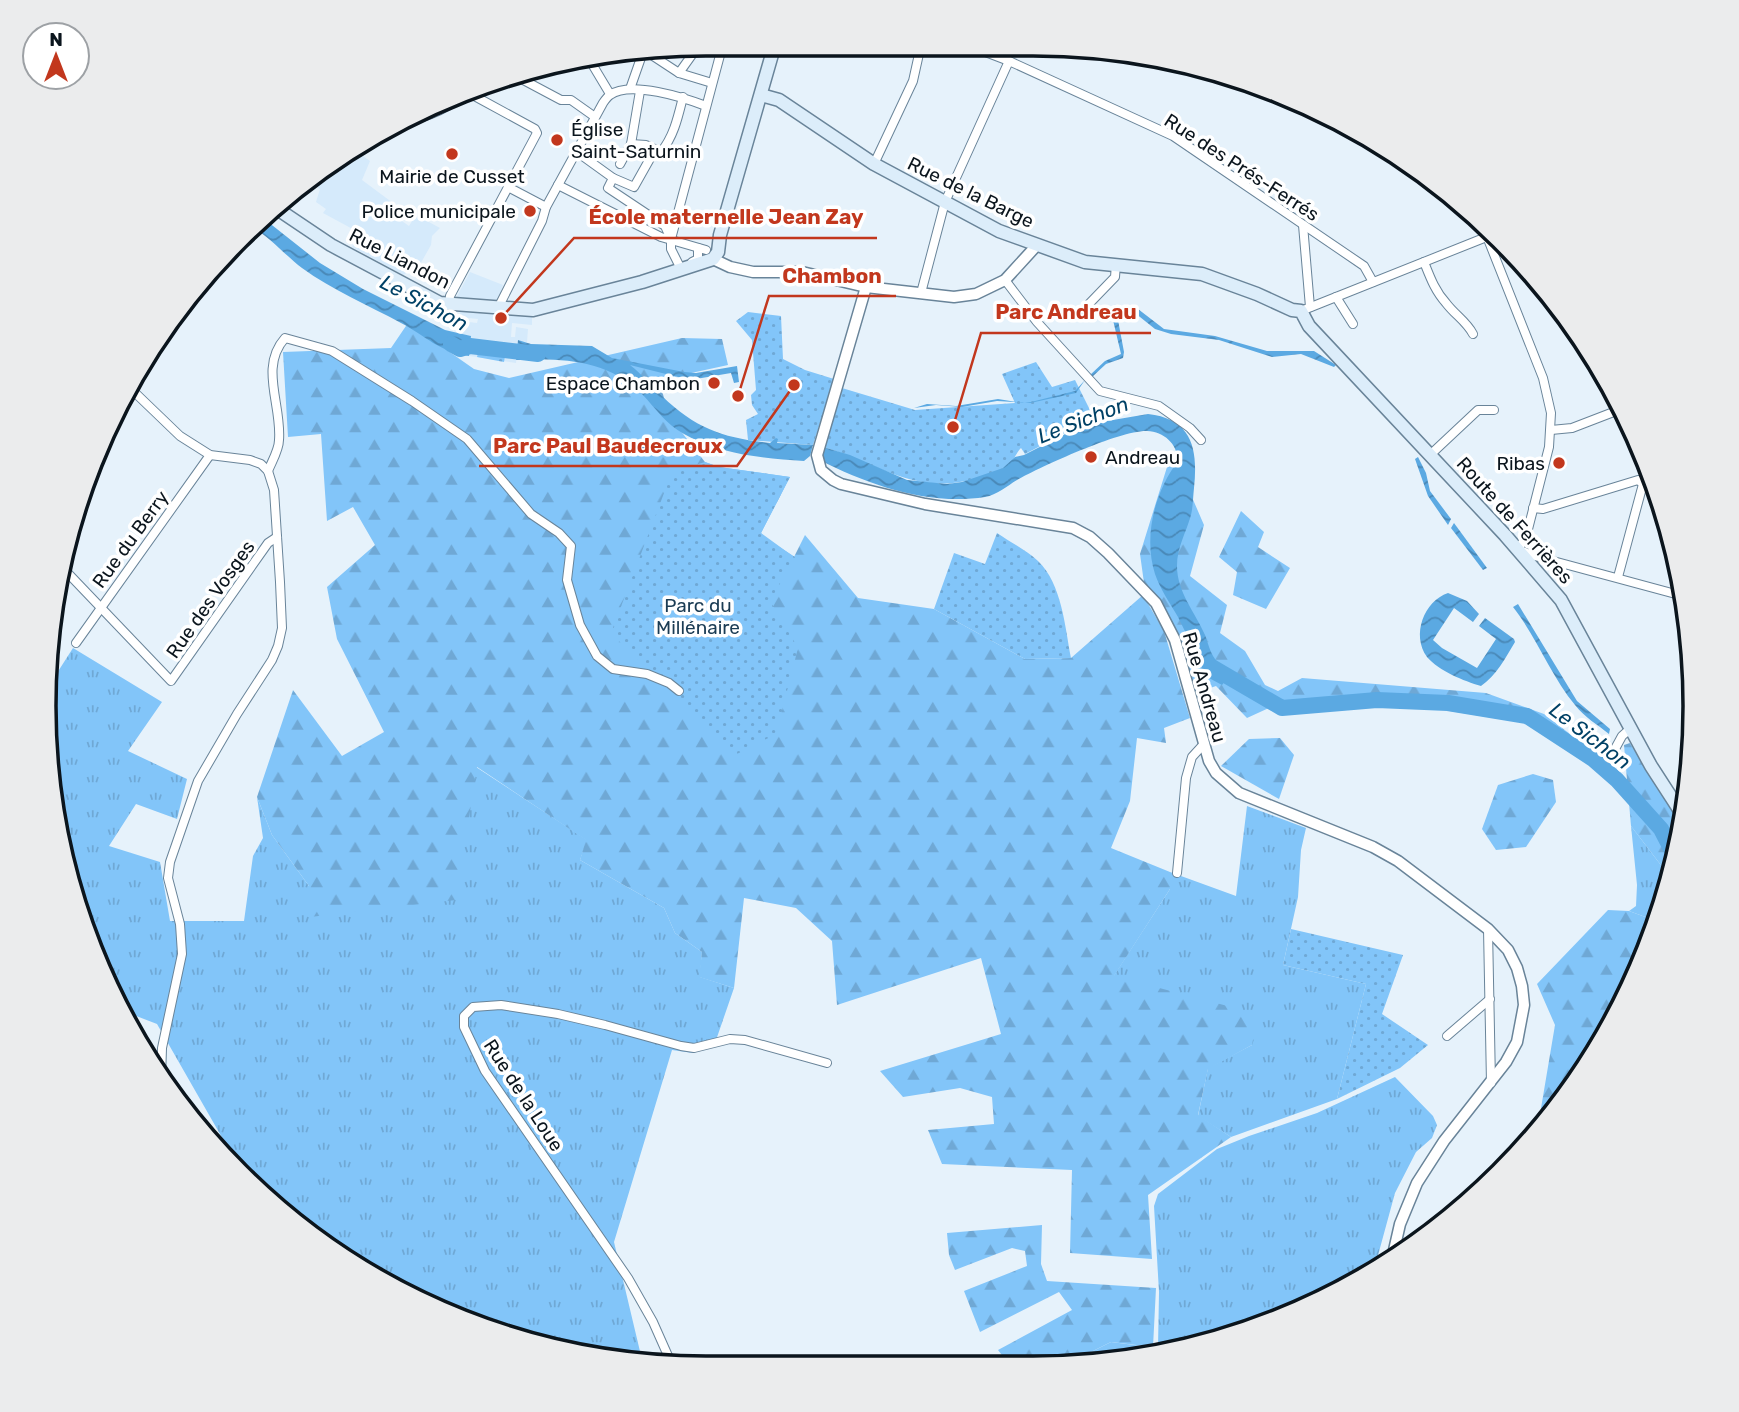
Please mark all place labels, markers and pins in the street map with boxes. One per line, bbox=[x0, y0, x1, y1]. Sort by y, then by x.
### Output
place label: Église Saint-Saturnin bbox=[571, 118, 701, 163]
marker: Église Saint-Saturnin bbox=[549, 132, 565, 148]
marker: Mairie de Cusset bbox=[444, 146, 460, 162]
place label: Mairie de Cusset bbox=[379, 165, 525, 188]
callout: École maternelle Jean Zay bbox=[574, 196, 877, 238]
place label: Police municipale bbox=[361, 200, 516, 223]
marker: Police municipale bbox=[522, 203, 538, 219]
callout: Chambon bbox=[769, 254, 896, 296]
callout: Parc Andreau bbox=[981, 291, 1151, 333]
place label: Espace Chambon bbox=[546, 372, 700, 395]
marker: Espace Chambon bbox=[706, 375, 722, 391]
callout: Parc Paul Baudecroux bbox=[479, 424, 737, 466]
place label: Andreau bbox=[1105, 446, 1180, 469]
marker: Andreau bbox=[1083, 449, 1099, 465]
place label: Ribas bbox=[1496, 452, 1545, 475]
marker: Ribas bbox=[1551, 455, 1567, 471]

